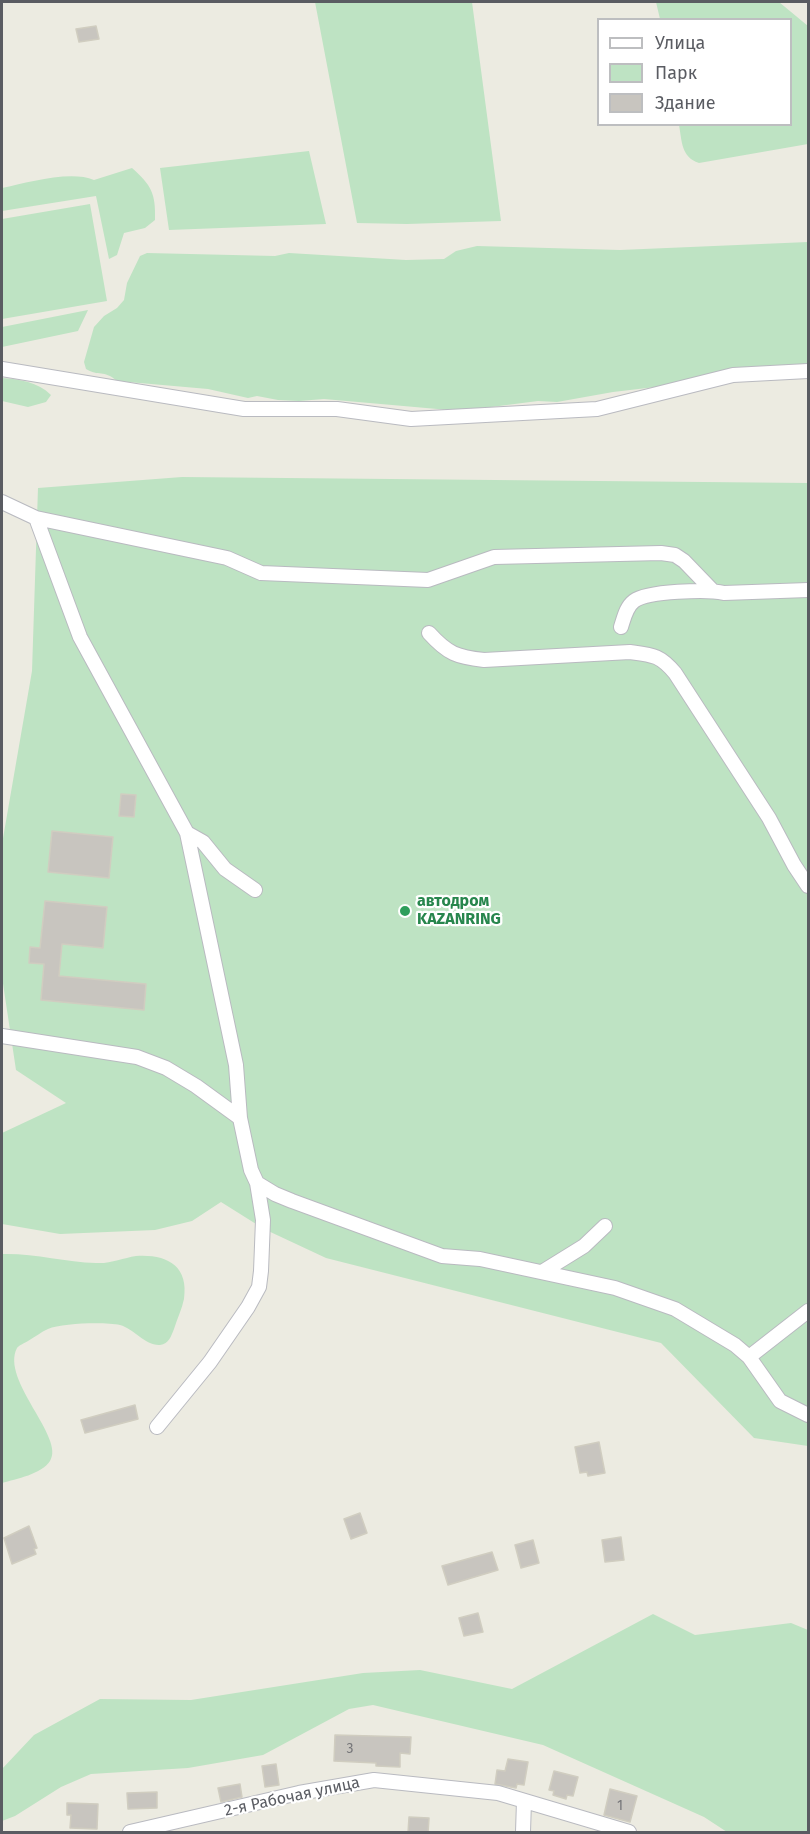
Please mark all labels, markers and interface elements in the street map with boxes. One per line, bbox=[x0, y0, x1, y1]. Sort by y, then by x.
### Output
legend bbox=[597, 18, 792, 126]
text: Улица bbox=[655, 32, 705, 54]
text: Парк bbox=[655, 62, 697, 84]
text: Здание bbox=[655, 92, 716, 114]
place label: автодром KAZANRING bbox=[417, 892, 501, 930]
marker: автодром KAZANRING bbox=[398, 904, 412, 918]
house number: 3 bbox=[347, 1741, 353, 1757]
street label: 2-я Рабочая улица bbox=[222, 1773, 362, 1821]
house number: 1 bbox=[617, 1798, 623, 1814]

